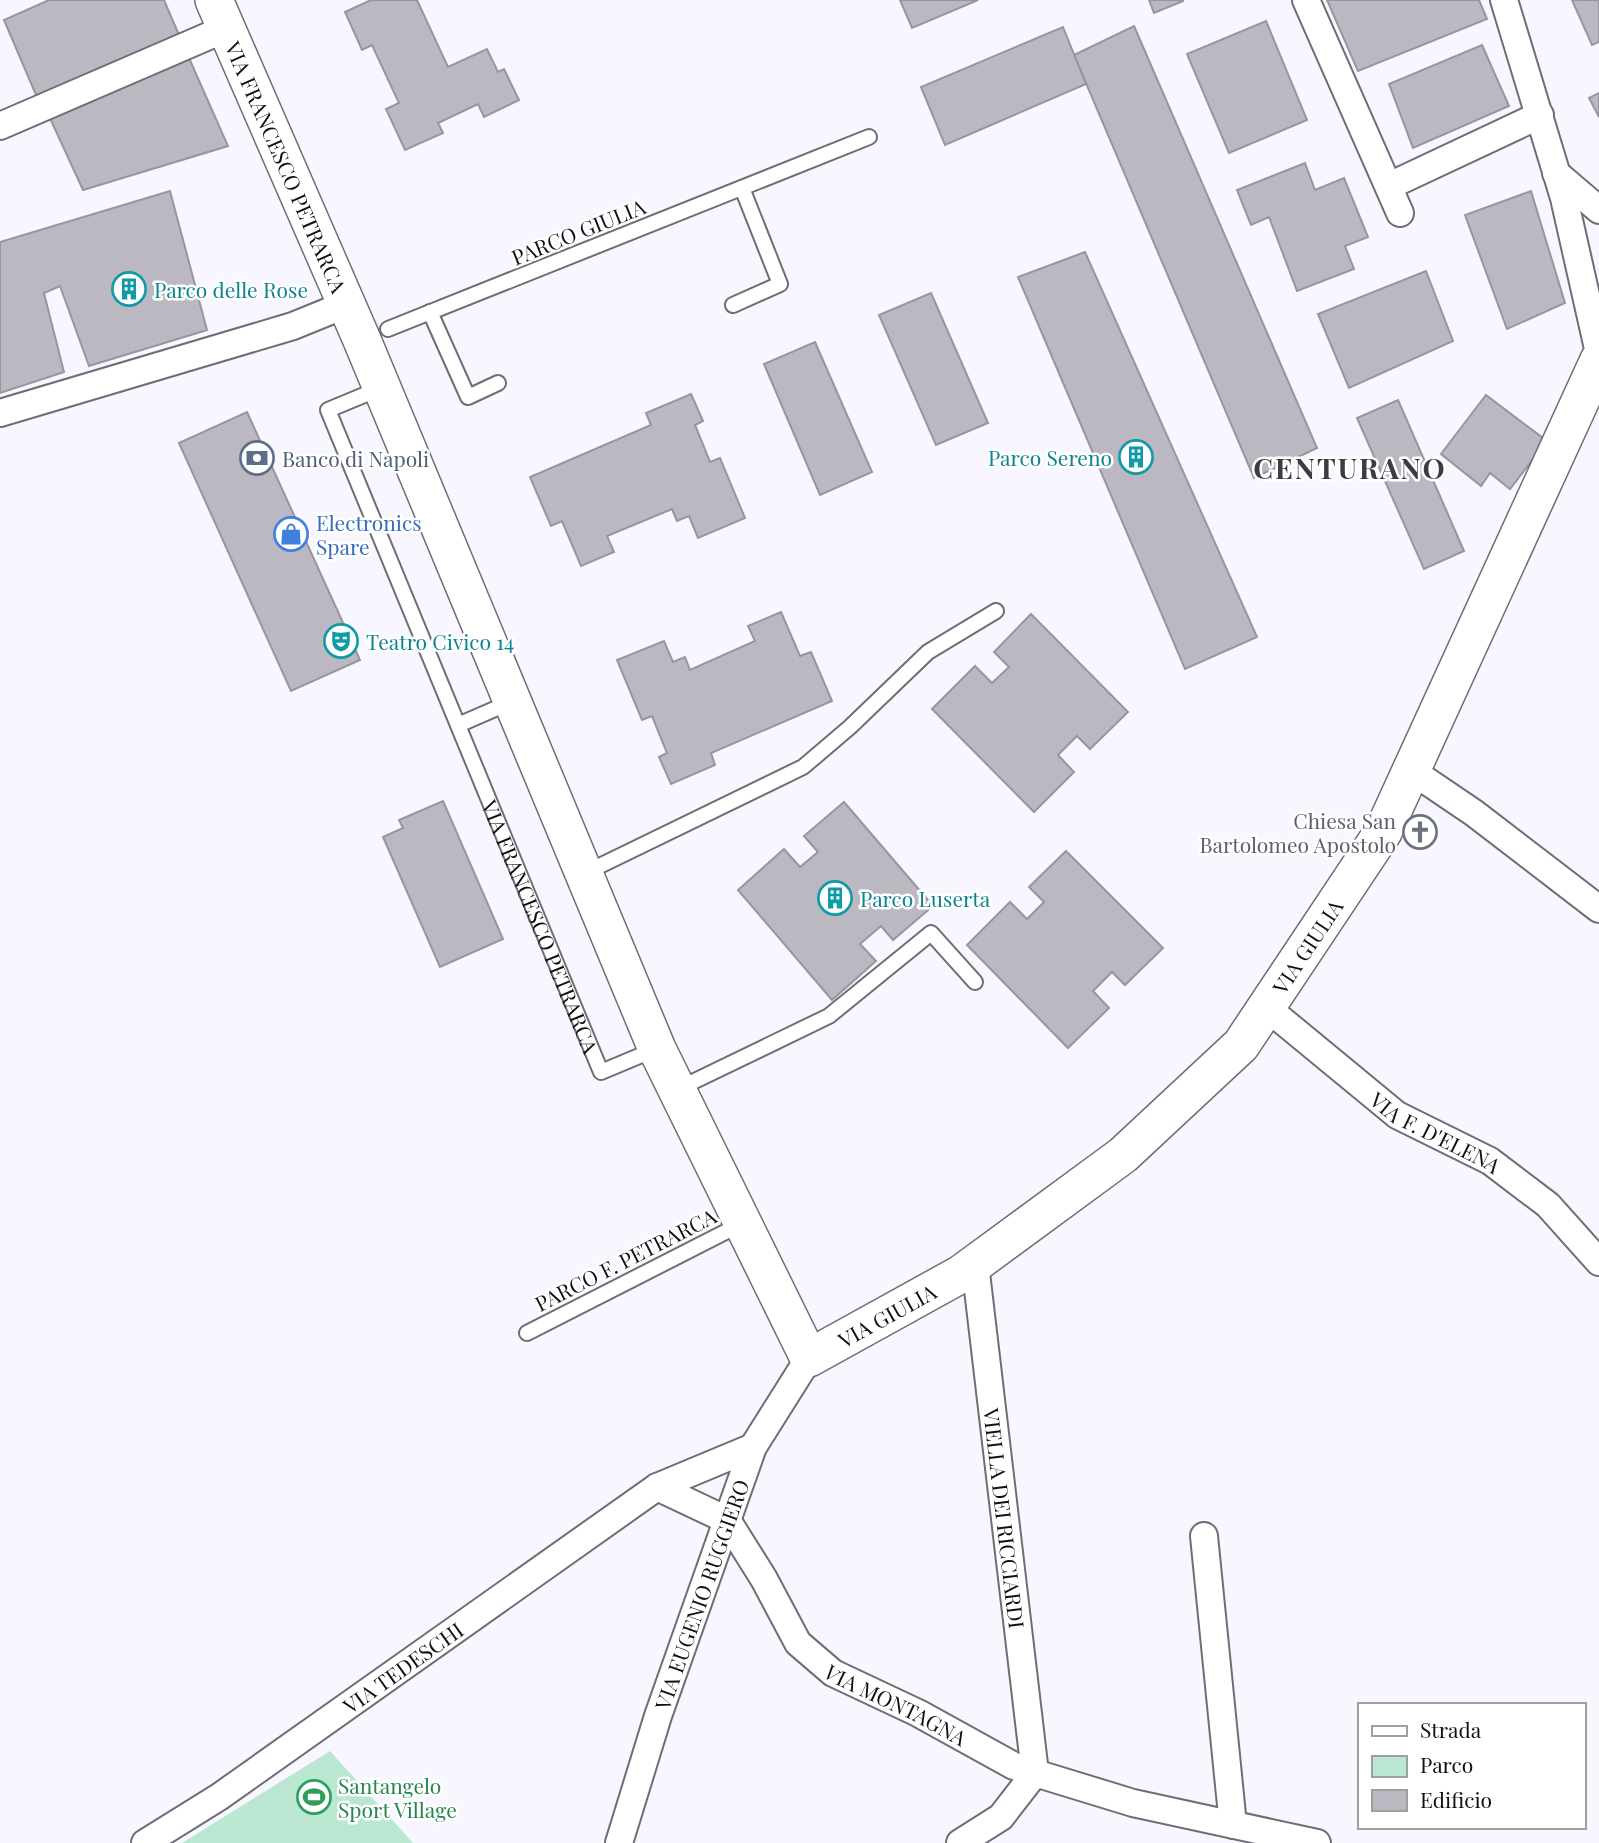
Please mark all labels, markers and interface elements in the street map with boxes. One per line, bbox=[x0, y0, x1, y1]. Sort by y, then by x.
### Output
street label: VIA FRANCESCO PETRARCA bbox=[219, 36, 354, 298]
street label: PARCO GIULIA bbox=[507, 191, 650, 271]
building icon: Parco delle Rose bbox=[110, 270, 148, 308]
place label: Parco delle Rose bbox=[154, 275, 308, 303]
building icon: Parco Sereno bbox=[1117, 438, 1155, 476]
bank icon: Banco di Napoli bbox=[238, 439, 276, 477]
place label: Parco Sereno bbox=[988, 443, 1112, 471]
place label: Banco di Napoli bbox=[282, 444, 429, 472]
district label: CENTURANO bbox=[1253, 449, 1447, 486]
place label: Electronics Spare bbox=[316, 508, 422, 560]
shop icon: Electronics Spare bbox=[272, 515, 310, 553]
theatre icon: Teatro Civico 14 bbox=[322, 622, 360, 660]
place label: Teatro Civico 14 bbox=[366, 627, 514, 655]
street label: VIA FRANCESCO PETRARCA bbox=[476, 795, 606, 1058]
place label: Chiesa San Bartolomeo Apostolo bbox=[1199, 806, 1396, 858]
church icon: Chiesa San Bartolomeo Apostolo bbox=[1401, 813, 1439, 851]
building icon: Parco Luserta bbox=[816, 879, 854, 917]
place label: Parco Luserta bbox=[860, 884, 991, 912]
street label: VIA GIULIA bbox=[1265, 893, 1349, 999]
street label: VIA F. D'ELENA bbox=[1364, 1084, 1508, 1179]
street label: PARCO F. PETRARCA bbox=[530, 1201, 721, 1317]
street label: VIA GIULIA bbox=[832, 1276, 941, 1354]
street label: VIELLA DEI RICCIARDI bbox=[978, 1406, 1032, 1630]
street label: VIA EUGENIO RUGGIERO bbox=[647, 1475, 755, 1714]
street label: VIA TEDESCHI bbox=[336, 1615, 468, 1720]
street label: VIA MONTAGNA bbox=[818, 1657, 973, 1752]
legend bbox=[1358, 1703, 1585, 1829]
text: Strada bbox=[1420, 1715, 1482, 1743]
text: Parco bbox=[1420, 1750, 1473, 1778]
place label: Santangelo Sport Village bbox=[338, 1771, 457, 1823]
sports icon: Santangelo Sport Village bbox=[295, 1778, 333, 1816]
text: Edificio bbox=[1420, 1785, 1492, 1813]

